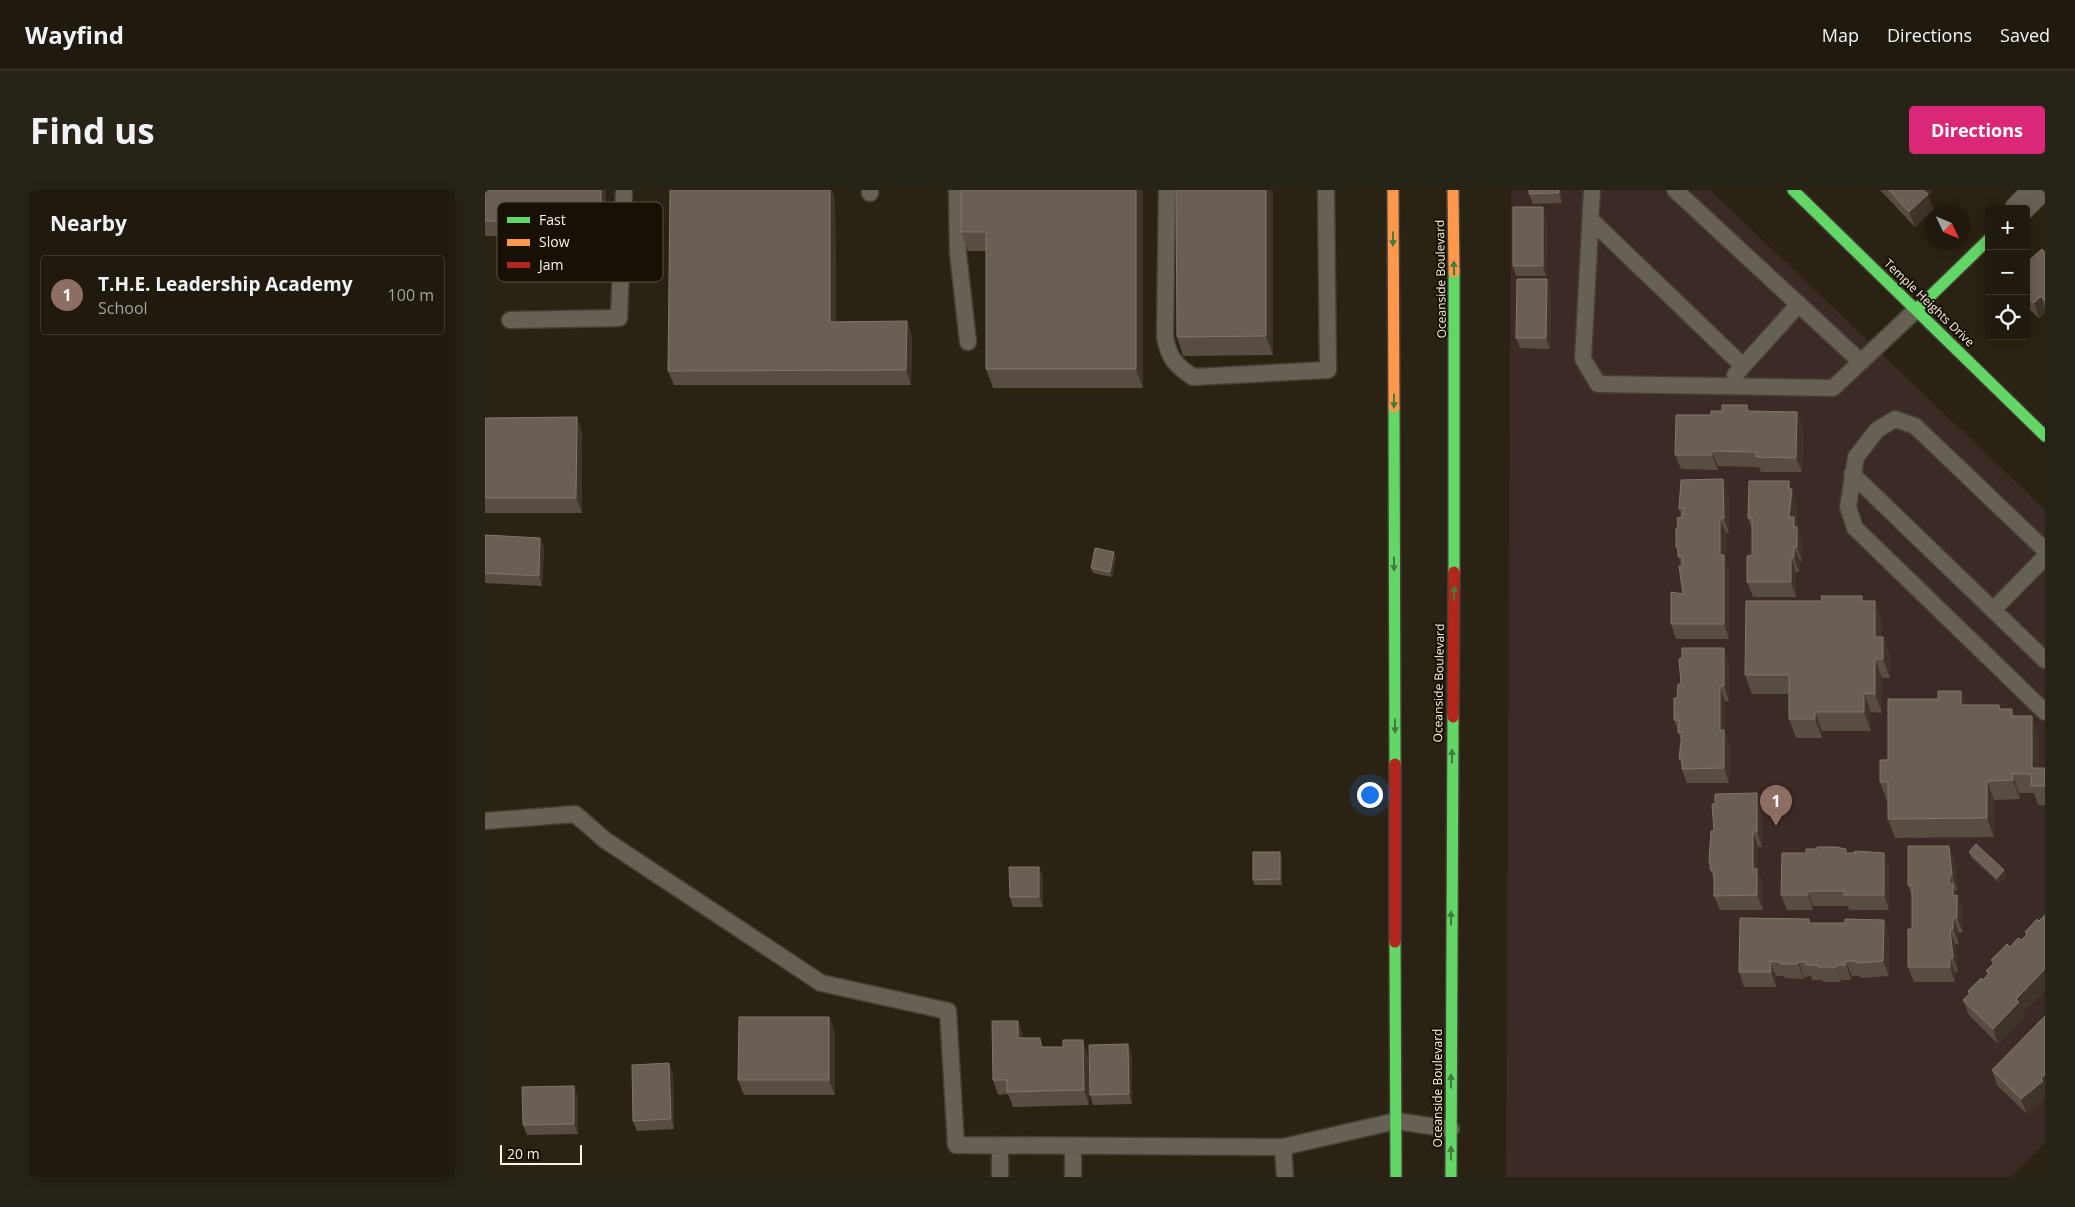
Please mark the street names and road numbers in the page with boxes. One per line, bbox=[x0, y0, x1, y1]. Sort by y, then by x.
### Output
street label: Oceanside Boulevard bbox=[1431, 219, 1450, 339]
street label: Temple Heights Drive bbox=[1880, 255, 1978, 350]
street label: Oceanside Boulevard bbox=[1429, 623, 1448, 743]
street label: Oceanside Boulevard bbox=[1429, 1029, 1446, 1147]

